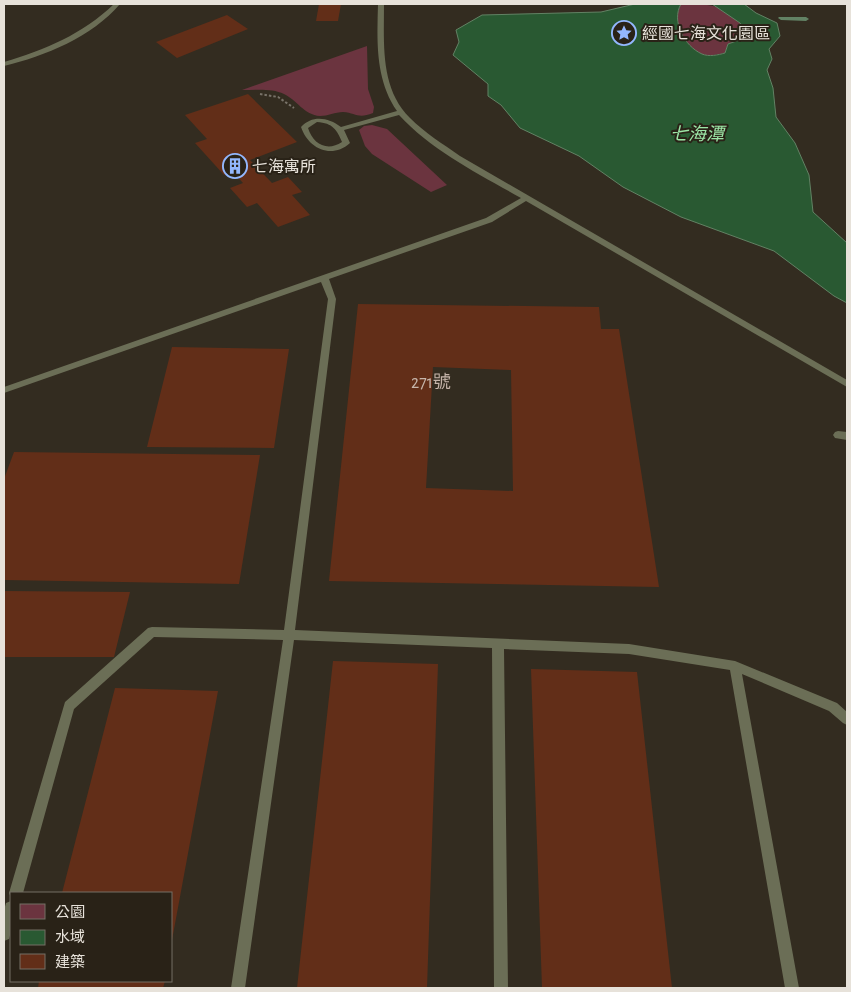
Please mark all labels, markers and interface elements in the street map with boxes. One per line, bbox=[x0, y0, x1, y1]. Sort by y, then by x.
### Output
place icon: 經國七海文化園區 bbox=[611, 20, 637, 46]
place label: 經國七海文化園區 bbox=[642, 25, 770, 42]
water label: 七海潭 bbox=[670, 124, 727, 144]
building icon: 七海寓所 bbox=[222, 153, 248, 179]
place label: 七海寓所 bbox=[252, 158, 316, 175]
house number: 271號 bbox=[411, 372, 451, 392]
legend bbox=[10, 892, 172, 982]
text: 公園 bbox=[55, 905, 85, 920]
text: 水域 bbox=[55, 929, 85, 945]
text: 建築 bbox=[55, 954, 85, 970]

